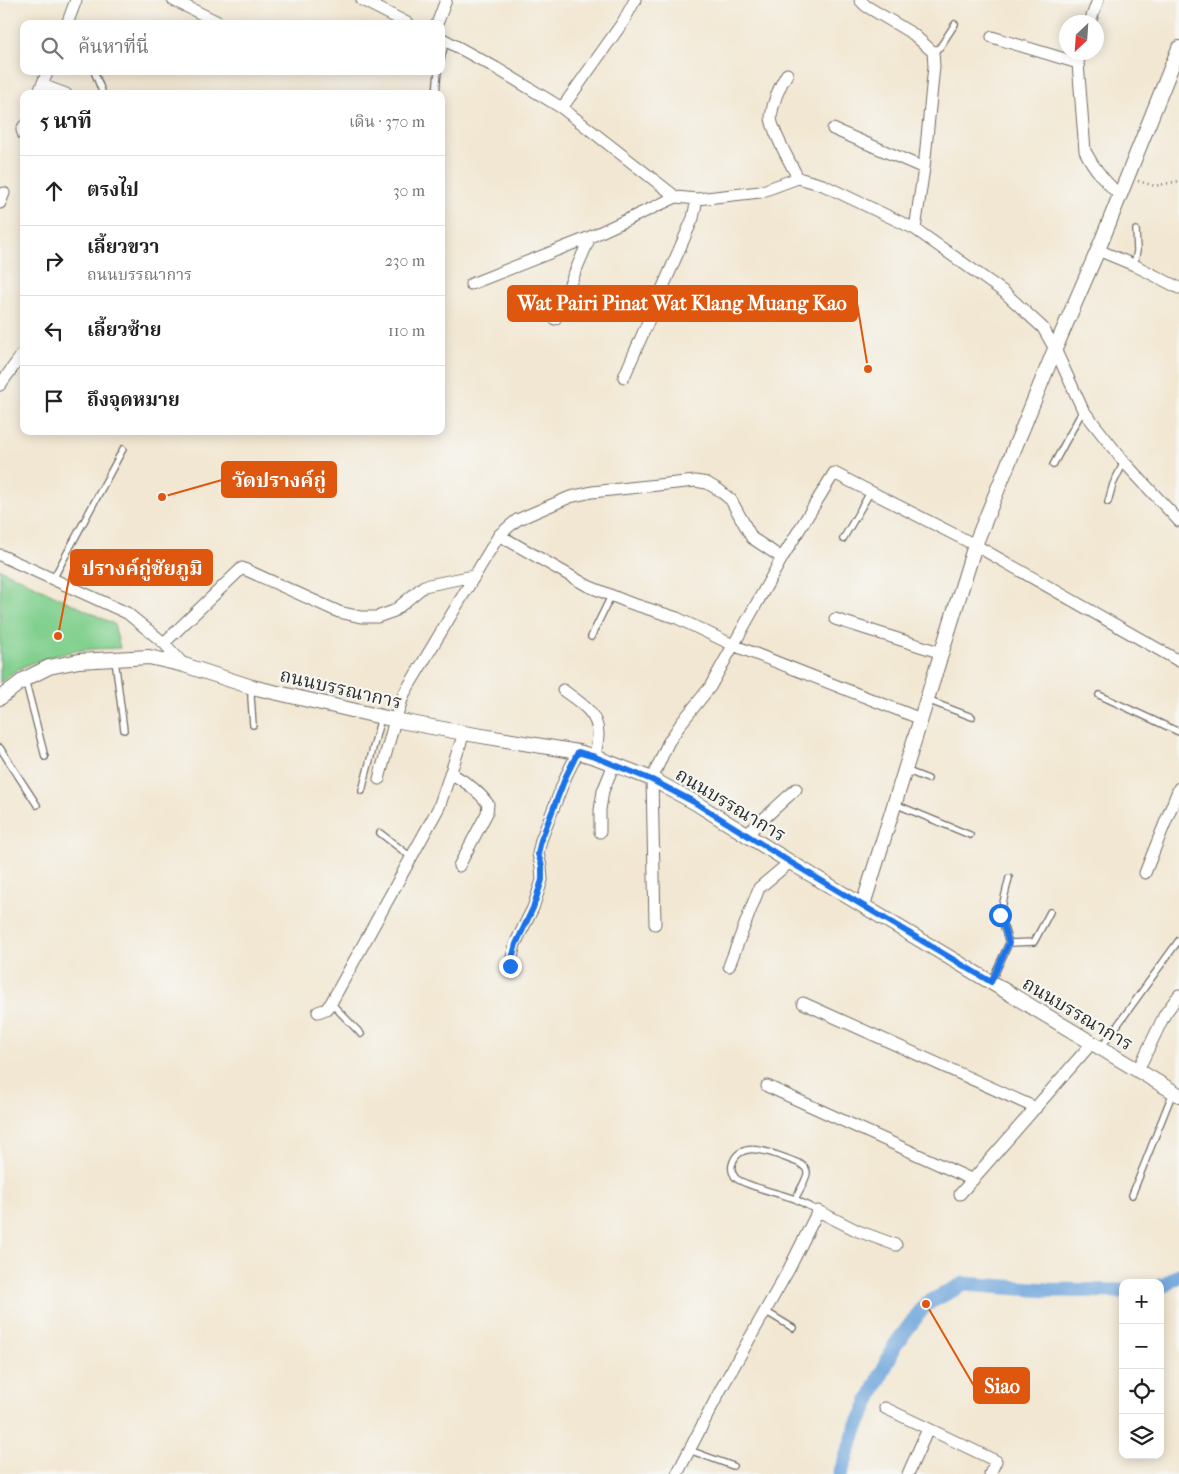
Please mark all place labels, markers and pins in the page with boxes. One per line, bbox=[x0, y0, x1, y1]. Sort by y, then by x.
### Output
callout: Wat Pairi Pinat Wat Klang Muang Kao bbox=[508, 286, 857, 321]
callout: วัดปรางค์กู่ bbox=[222, 462, 336, 497]
callout: ปรางค์กู่ชัยภูมิ bbox=[71, 550, 212, 585]
callout: Siao bbox=[974, 1368, 1029, 1403]

